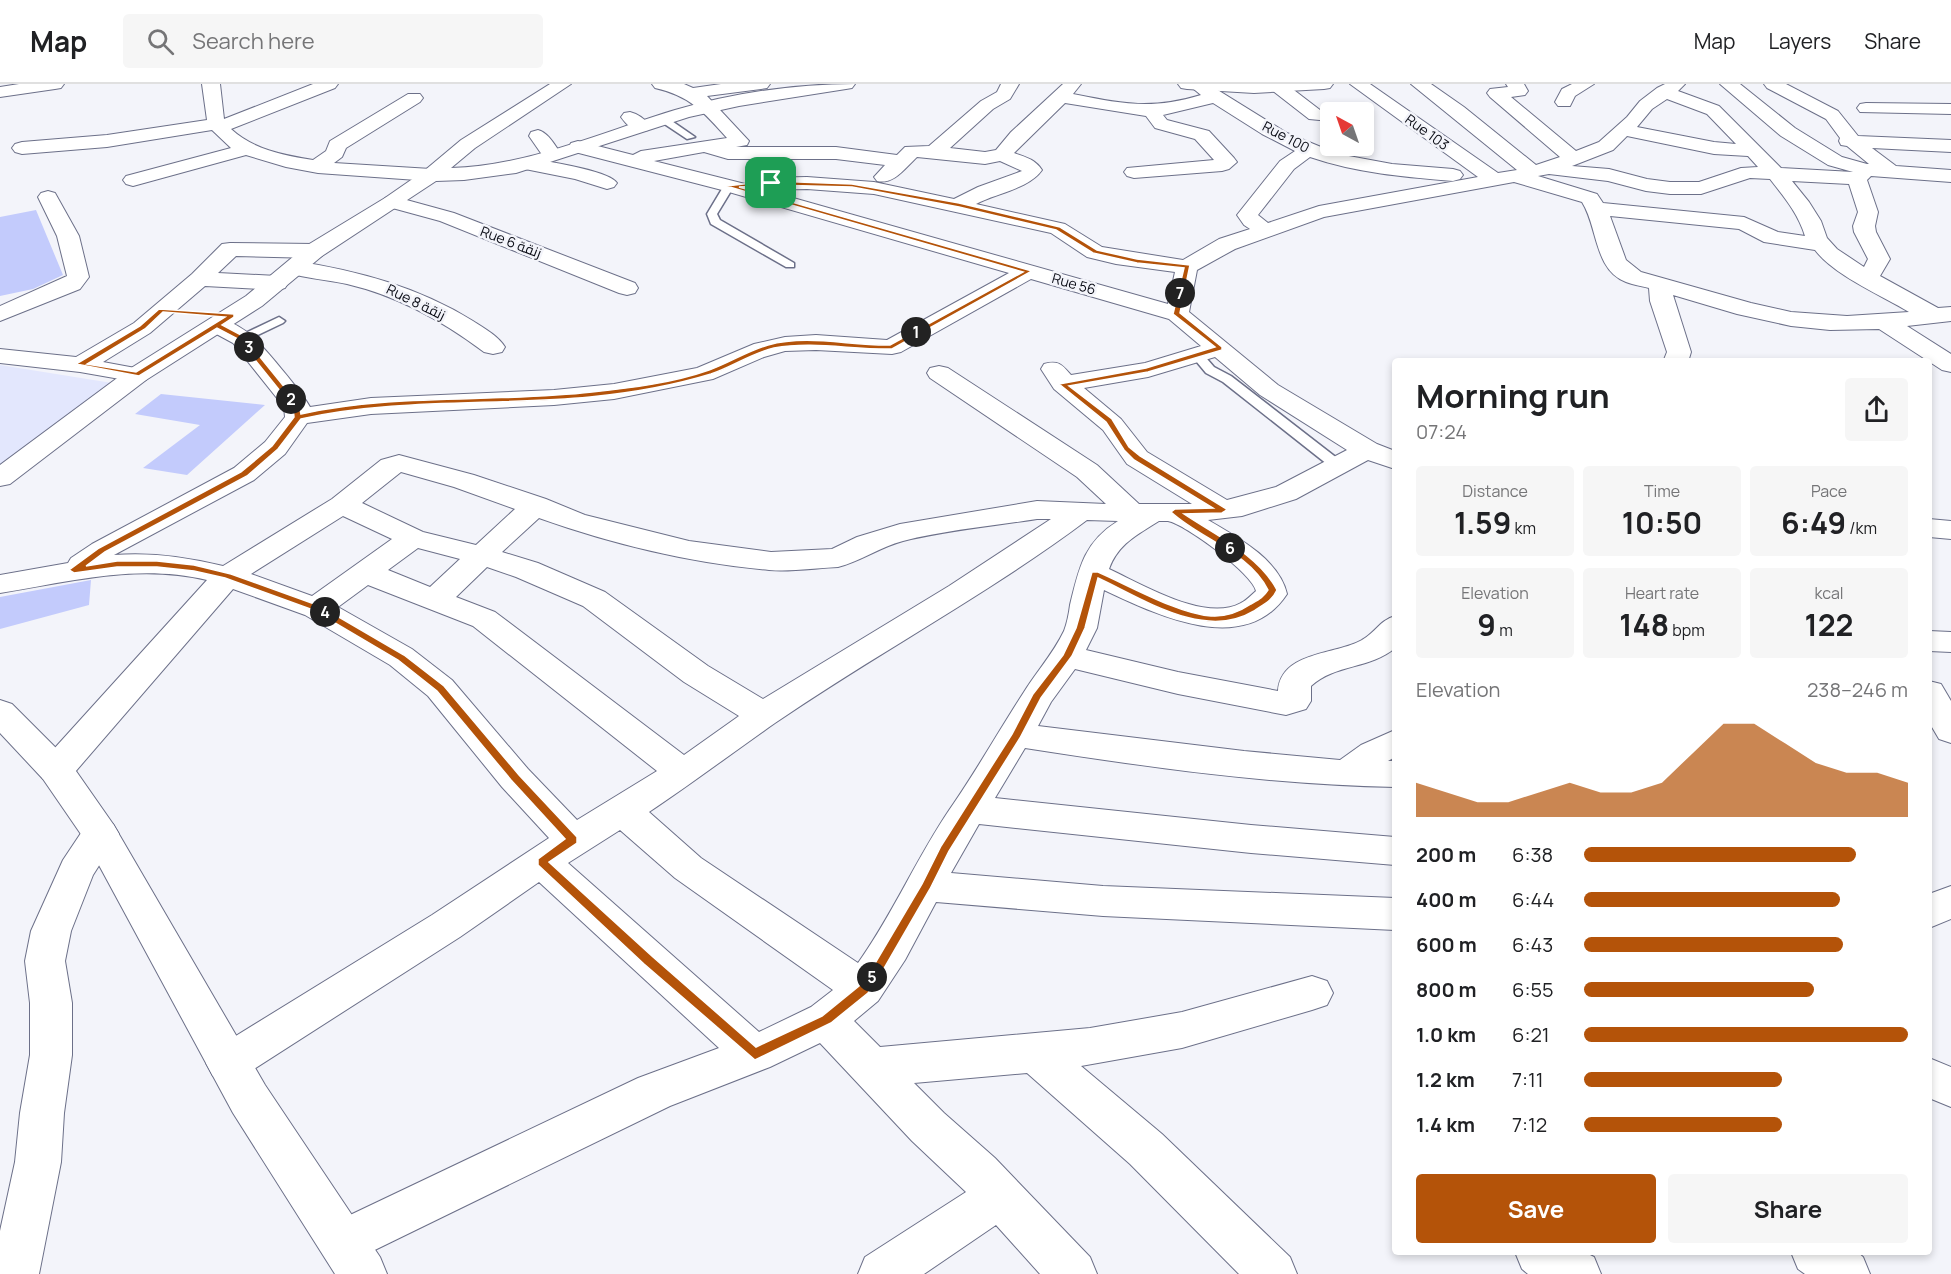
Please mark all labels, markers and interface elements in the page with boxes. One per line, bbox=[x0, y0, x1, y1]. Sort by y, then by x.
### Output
search box bbox=[123, 14, 543, 68]
text: Map bbox=[30, 22, 87, 60]
icon: search bbox=[144, 25, 177, 58]
text: Search here bbox=[192, 26, 315, 56]
text: Map bbox=[1694, 27, 1735, 55]
text: Layers bbox=[1768, 27, 1831, 55]
text: Share bbox=[1864, 27, 1921, 55]
north arrow bbox=[1320, 102, 1374, 156]
map controls bbox=[1320, 102, 1374, 156]
street label: Rue 103 bbox=[1402, 109, 1453, 154]
street label: Rue 100 bbox=[1259, 116, 1313, 157]
pin bbox=[745, 157, 796, 208]
icon: arrive bbox=[754, 166, 787, 199]
street label: Rue 6 زنقة bbox=[478, 221, 545, 262]
street label: Rue 56 bbox=[1050, 268, 1098, 299]
pin: 7 bbox=[1165, 278, 1195, 308]
street label: Rue 8 زنقة bbox=[384, 279, 449, 324]
text: 7 bbox=[1176, 282, 1184, 304]
pin: 1 bbox=[901, 317, 931, 347]
text: 1 bbox=[912, 321, 920, 343]
pin: 3 bbox=[234, 332, 264, 362]
text: 3 bbox=[244, 336, 254, 358]
text: Morning run bbox=[1416, 373, 1610, 418]
button: share bbox=[1845, 378, 1908, 441]
pin: 2 bbox=[276, 384, 306, 414]
text: 2 bbox=[286, 388, 296, 410]
text: 07:24 bbox=[1416, 418, 1467, 445]
text: Distance bbox=[1462, 480, 1528, 502]
text: Time bbox=[1644, 480, 1680, 502]
text: Pace bbox=[1811, 480, 1847, 502]
text: 1.59 bbox=[1454, 502, 1511, 543]
text: 10:50 bbox=[1622, 502, 1702, 543]
text: 6:49 bbox=[1781, 502, 1846, 543]
text: km bbox=[1511, 517, 1536, 539]
text: /km bbox=[1846, 517, 1877, 539]
pin: 6 bbox=[1215, 533, 1245, 563]
text: 6 bbox=[1225, 537, 1235, 559]
text: Elevation bbox=[1461, 582, 1529, 604]
text: Heart rate bbox=[1625, 582, 1699, 604]
text: kcal bbox=[1814, 582, 1844, 604]
pin: 4 bbox=[310, 597, 340, 627]
text: 4 bbox=[320, 601, 330, 623]
text: 9 bbox=[1477, 604, 1496, 645]
text: 148 bbox=[1619, 604, 1669, 645]
text: 122 bbox=[1805, 604, 1853, 645]
text: m bbox=[1496, 619, 1513, 641]
text: bpm bbox=[1669, 619, 1705, 641]
text: Elevation bbox=[1416, 676, 1500, 703]
text: 238–246 m bbox=[1807, 676, 1908, 703]
text: 200 m bbox=[1416, 841, 1476, 868]
text: 6:38 bbox=[1512, 841, 1553, 868]
text: 400 m bbox=[1416, 886, 1476, 913]
text: 6:44 bbox=[1512, 886, 1554, 913]
text: 600 m bbox=[1416, 931, 1477, 958]
text: 6:43 bbox=[1512, 931, 1553, 958]
pin: 5 bbox=[857, 962, 887, 992]
text: 5 bbox=[867, 966, 877, 988]
text: 800 m bbox=[1416, 976, 1477, 1003]
text: 6:55 bbox=[1512, 976, 1554, 1003]
text: 1.0 km bbox=[1416, 1021, 1476, 1048]
text: 6:21 bbox=[1512, 1021, 1550, 1048]
text: 1.2 km bbox=[1416, 1066, 1475, 1093]
text: 7:11 bbox=[1512, 1066, 1544, 1093]
text: 1.4 km bbox=[1416, 1111, 1475, 1138]
text: 7:12 bbox=[1512, 1111, 1547, 1138]
button: Save bbox=[1416, 1174, 1656, 1243]
button: Share bbox=[1668, 1174, 1908, 1243]

